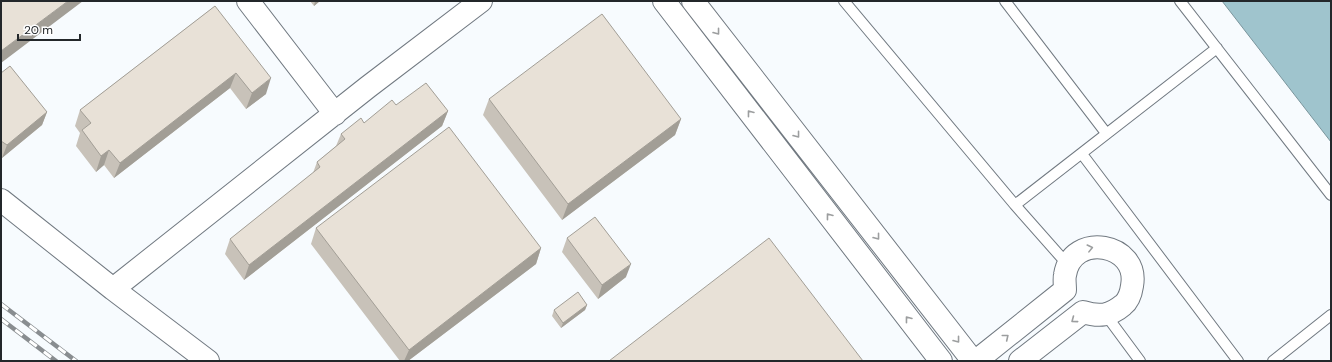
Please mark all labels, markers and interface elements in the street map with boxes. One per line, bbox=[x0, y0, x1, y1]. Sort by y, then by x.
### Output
scale bar bbox=[18, 16, 80, 42]
text: 20 m bbox=[24, 22, 53, 38]
one-way arrow bbox=[713, 27, 720, 34]
one-way arrow bbox=[748, 110, 755, 117]
one-way arrow bbox=[792, 130, 799, 137]
one-way arrow bbox=[826, 213, 834, 220]
one-way arrow bbox=[872, 233, 879, 240]
one-way arrow bbox=[1087, 245, 1093, 253]
one-way arrow bbox=[1071, 315, 1078, 322]
one-way arrow bbox=[906, 316, 913, 323]
one-way arrow bbox=[952, 335, 959, 342]
one-way arrow bbox=[1002, 335, 1009, 342]

